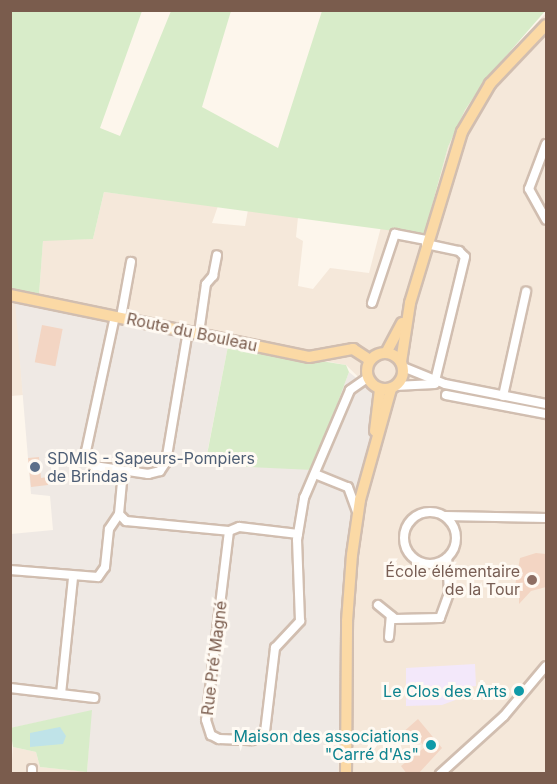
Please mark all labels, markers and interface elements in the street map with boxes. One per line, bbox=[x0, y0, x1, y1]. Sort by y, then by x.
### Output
street label: Route du Bouleau bbox=[125, 309, 259, 355]
place label: SDMIS - Sapeurs-Pompiers de Brindas bbox=[47, 448, 255, 486]
marker: SDMIS - Sapeurs-Pompiers de Brindas bbox=[28, 460, 42, 474]
place label: École élémentaire de la Tour bbox=[385, 561, 520, 599]
marker: École élémentaire de la Tour bbox=[525, 573, 539, 587]
street label: Rue Pré Magné bbox=[197, 600, 231, 716]
place label: Le Clos des Arts bbox=[383, 681, 507, 701]
marker: Le Clos des Arts bbox=[512, 684, 526, 698]
place label: Maison des associations "Carré d'As" bbox=[234, 726, 419, 764]
marker: Maison des associations "Carré d'As" bbox=[424, 738, 438, 752]

